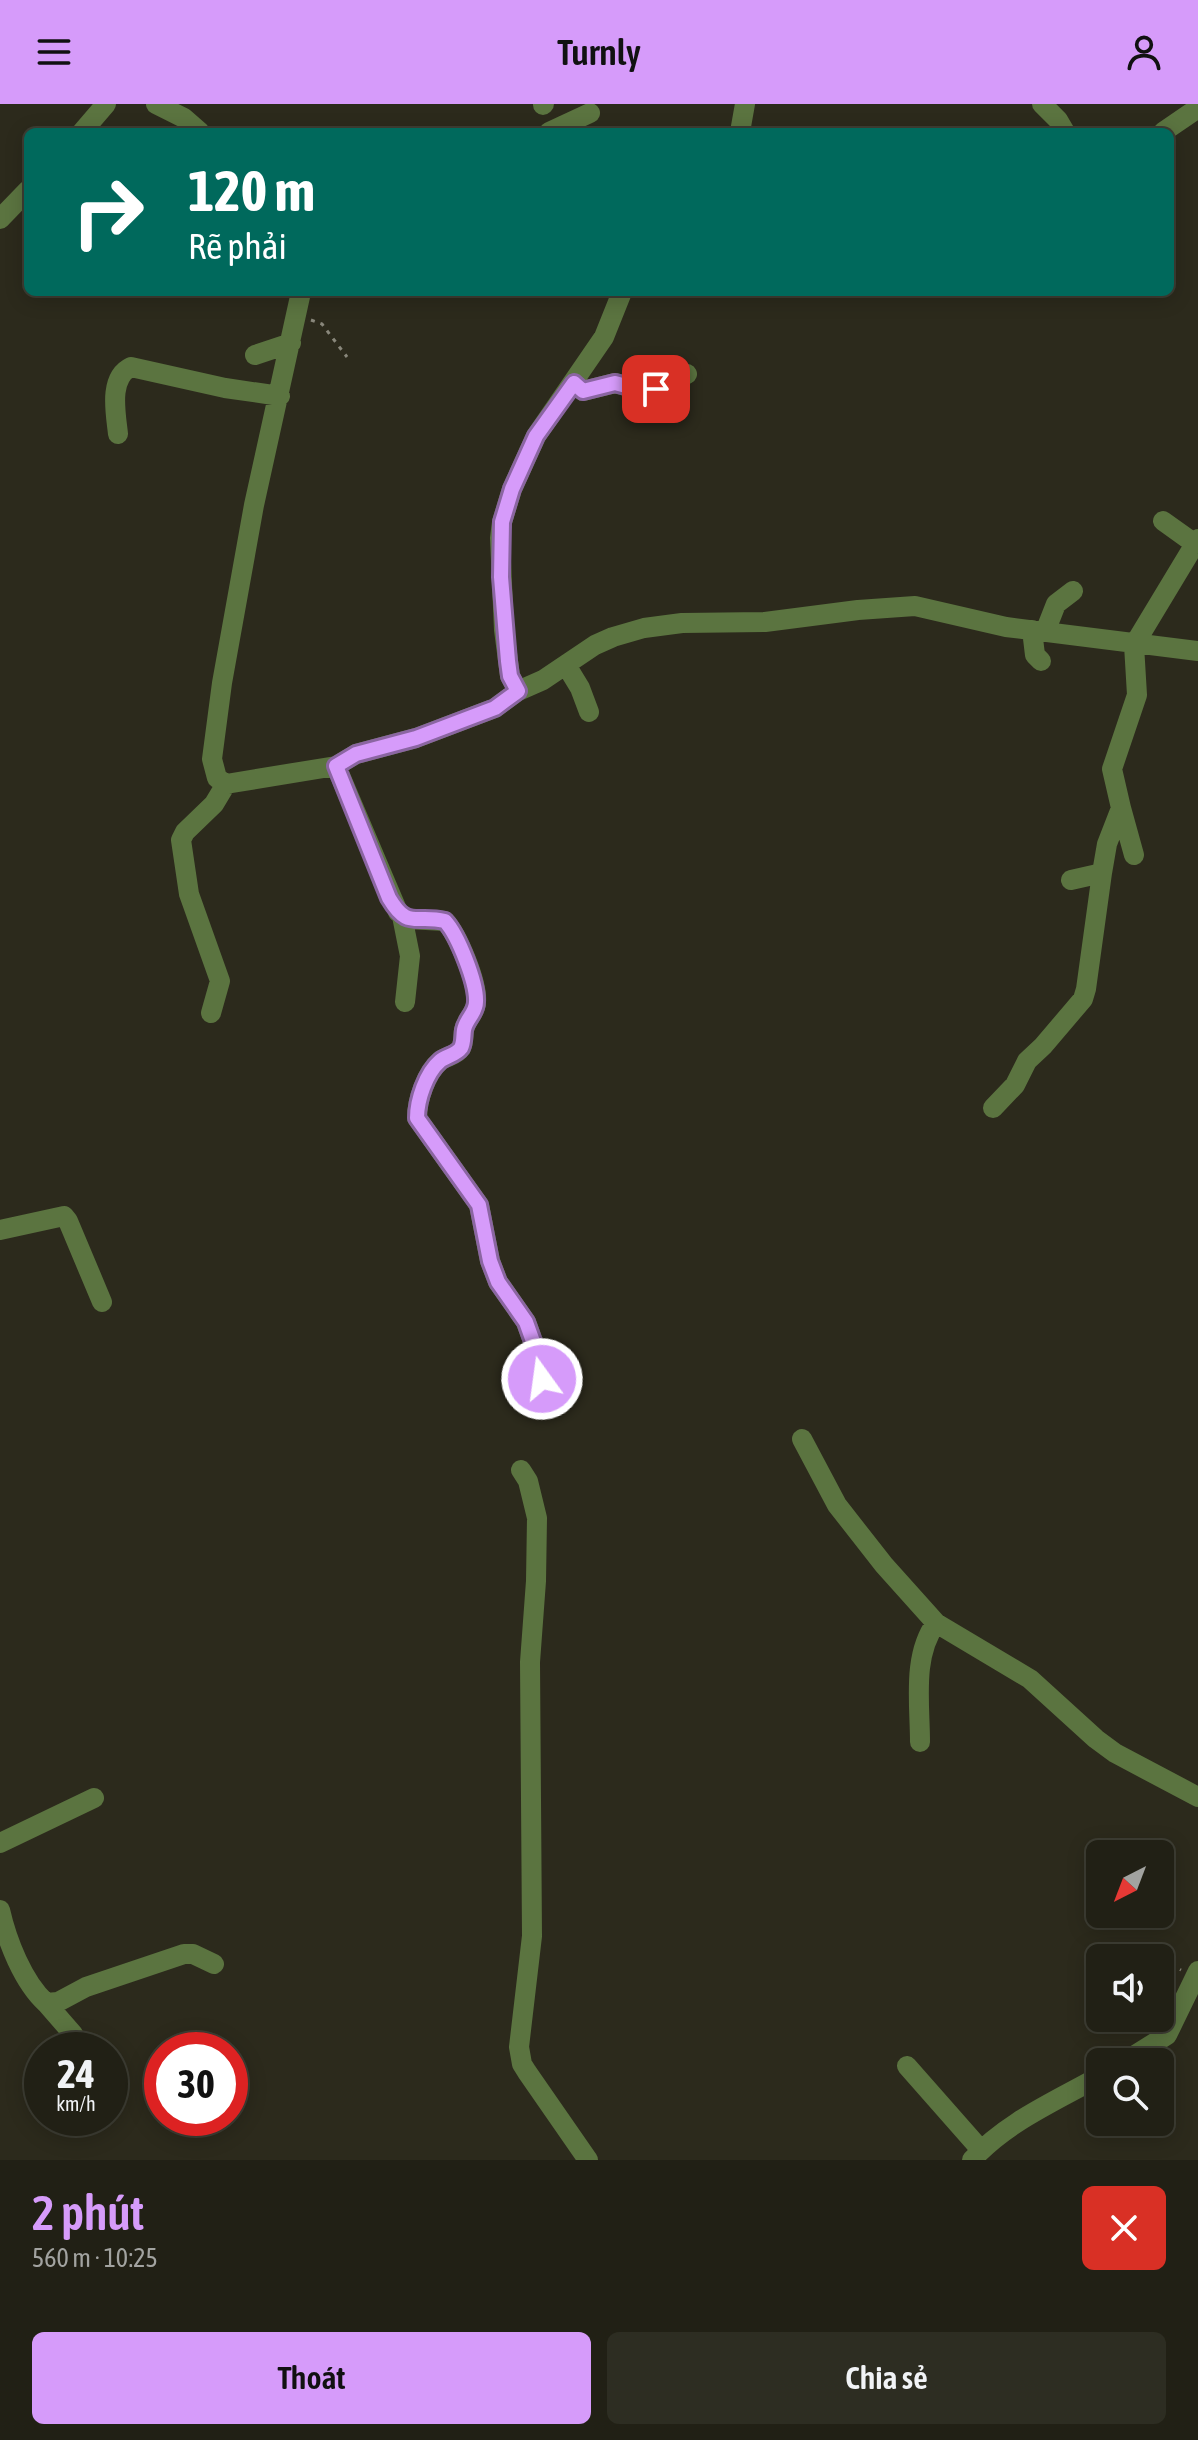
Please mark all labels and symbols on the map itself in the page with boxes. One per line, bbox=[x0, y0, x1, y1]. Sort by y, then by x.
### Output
pin bbox=[622, 355, 690, 423]
position arrow bbox=[500, 1337, 584, 1421]
north arrow bbox=[1086, 1840, 1174, 1928]
speed limit sign: 30 bbox=[144, 2032, 248, 2136]

